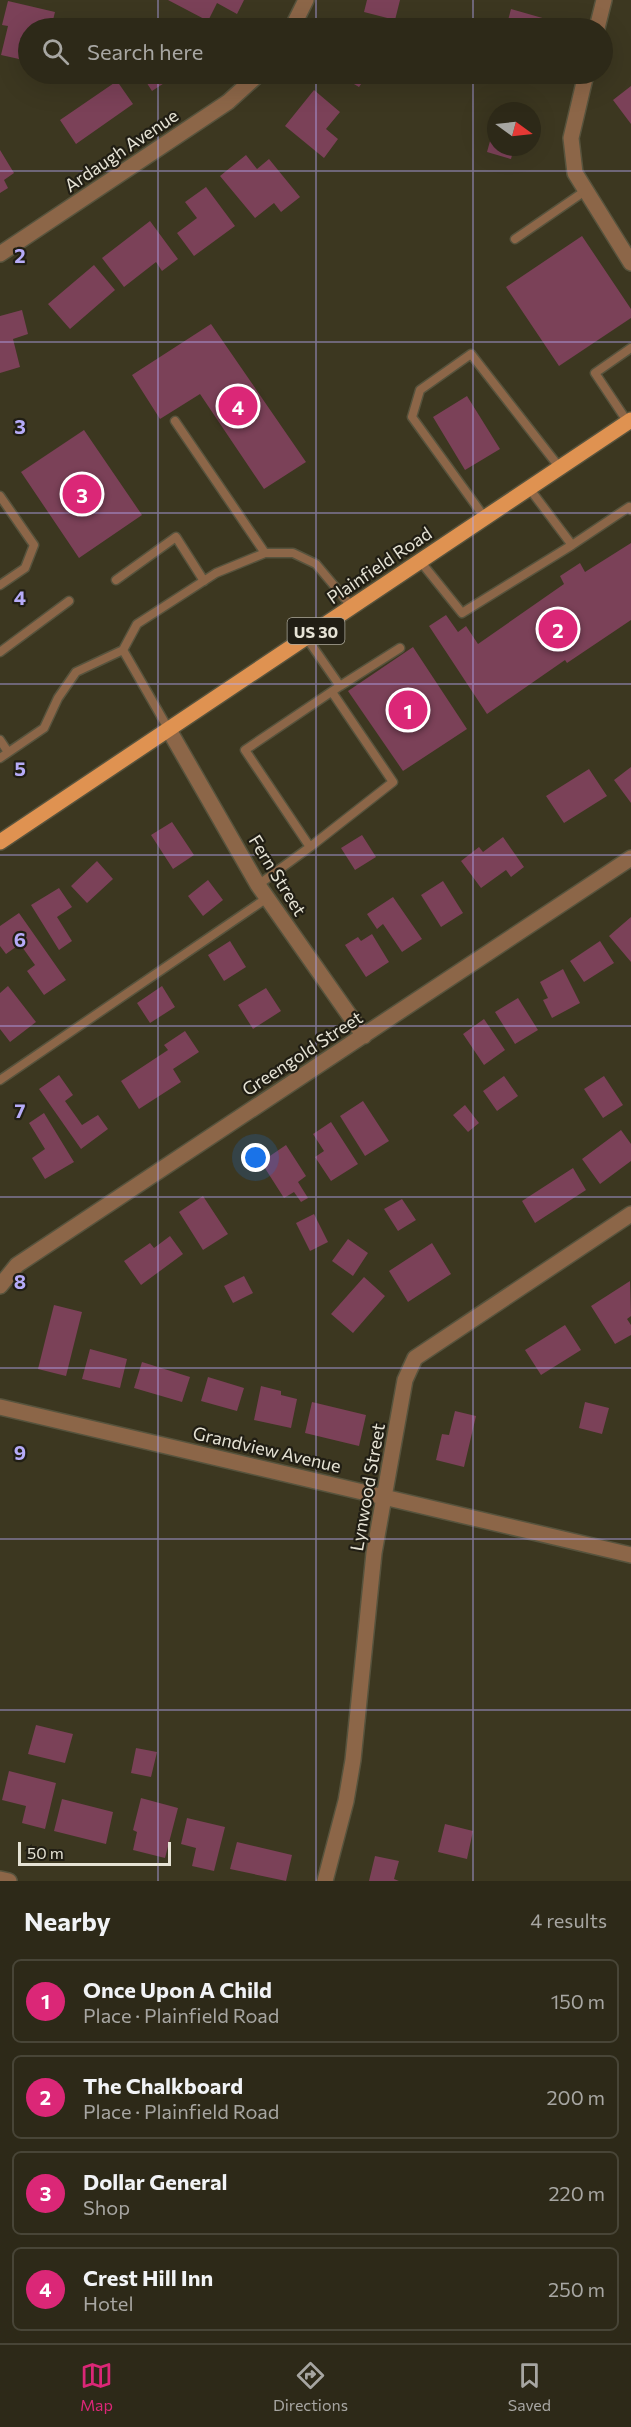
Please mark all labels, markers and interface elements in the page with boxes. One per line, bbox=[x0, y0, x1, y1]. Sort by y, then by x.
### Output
search box bbox=[18, 18, 613, 84]
icon: search bbox=[39, 35, 72, 68]
text: Search here bbox=[87, 38, 203, 65]
north arrow bbox=[487, 102, 541, 156]
street label: Ardaugh Avenue bbox=[60, 104, 182, 196]
text: 2 bbox=[14, 243, 26, 267]
pin: 4 bbox=[218, 384, 258, 428]
text: 3 bbox=[14, 414, 26, 438]
pin: 3 bbox=[62, 472, 101, 516]
street label: Plainfield Road bbox=[322, 522, 436, 608]
text: 4 bbox=[14, 585, 26, 609]
pin: 2 bbox=[538, 606, 578, 652]
road number: US 30 bbox=[288, 618, 344, 644]
pin: 1 bbox=[388, 688, 428, 732]
text: 5 bbox=[14, 756, 26, 780]
street label: Fern Street bbox=[244, 830, 312, 920]
text: 6 bbox=[14, 927, 26, 951]
street label: Greengold Street bbox=[238, 1006, 366, 1100]
text: 7 bbox=[15, 1098, 26, 1122]
your location bbox=[241, 1143, 270, 1172]
text: 8 bbox=[14, 1269, 26, 1293]
street label: Grandview Avenue bbox=[191, 1421, 343, 1477]
street label: Lynwood Street bbox=[345, 1421, 389, 1553]
text: 9 bbox=[14, 1440, 26, 1464]
scale bar bbox=[18, 1839, 171, 1866]
text: 50 m bbox=[27, 1843, 64, 1862]
text: Nearby bbox=[24, 1905, 111, 1936]
text: 4 results bbox=[530, 1908, 607, 1932]
text: Once Upon A Child bbox=[83, 1976, 272, 2003]
text: 1 bbox=[41, 1989, 50, 2013]
text: 150 m bbox=[551, 1989, 605, 2013]
text: Place · Plainfield Road bbox=[83, 2003, 279, 2027]
text: The Chalkboard bbox=[83, 2072, 243, 2099]
text: 2 bbox=[40, 2085, 51, 2109]
text: 200 m bbox=[547, 2085, 605, 2109]
text: Place · Plainfield Road bbox=[83, 2099, 279, 2123]
text: Dollar General bbox=[83, 2168, 228, 2195]
text: 3 bbox=[40, 2181, 51, 2205]
text: 220 m bbox=[549, 2181, 605, 2205]
text: Shop bbox=[83, 2195, 130, 2219]
text: Crest Hill Inn bbox=[83, 2264, 213, 2291]
text: 4 bbox=[39, 2277, 52, 2301]
text: 250 m bbox=[548, 2277, 605, 2301]
text: Hotel bbox=[83, 2291, 133, 2315]
tab: Map bbox=[80, 2359, 113, 2414]
tab: Directions bbox=[273, 2359, 348, 2414]
tab: Saved bbox=[508, 2359, 551, 2414]

